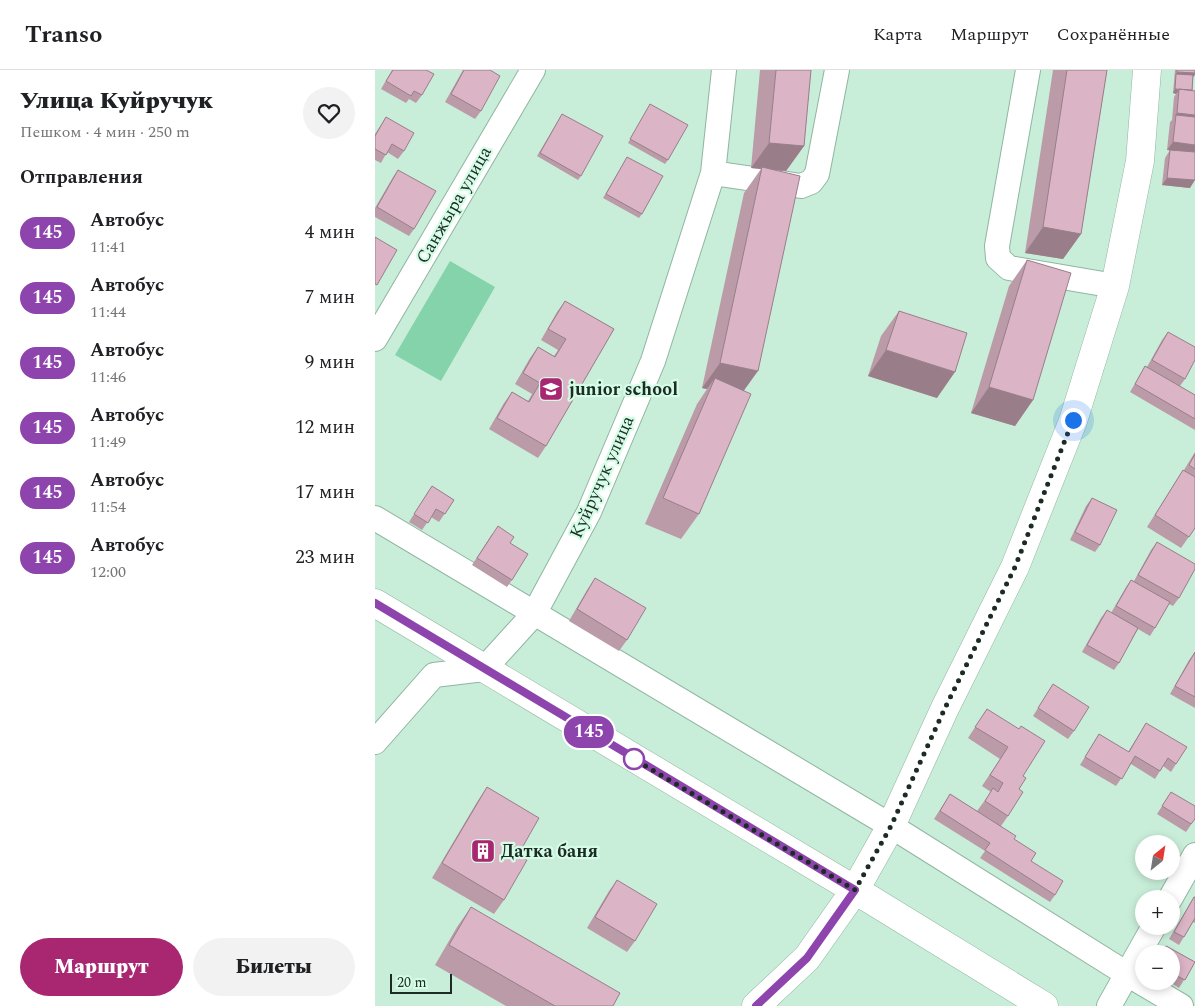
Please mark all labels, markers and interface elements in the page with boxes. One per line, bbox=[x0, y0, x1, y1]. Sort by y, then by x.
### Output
text: Transo bbox=[25, 17, 102, 53]
text: Карта bbox=[873, 21, 922, 48]
text: Маршрут bbox=[950, 21, 1029, 48]
text: Сохранённые bbox=[1057, 21, 1170, 48]
text: Улица Куйручук bbox=[20, 83, 213, 119]
button: heart bbox=[303, 87, 355, 139]
text: Пешком · 4 мин · 250 m bbox=[20, 120, 190, 144]
street label: Санжыра улица bbox=[409, 141, 499, 269]
text: Отправления bbox=[20, 163, 143, 192]
text: Автобус bbox=[90, 206, 164, 235]
text: 4 мин bbox=[305, 218, 355, 247]
text: 145 bbox=[32, 219, 63, 246]
text: 11:41 bbox=[90, 235, 126, 259]
text: Автобус bbox=[90, 271, 164, 300]
text: 7 мин bbox=[305, 283, 355, 312]
text: 145 bbox=[32, 284, 63, 311]
text: 11:44 bbox=[90, 300, 126, 324]
text: Автобус bbox=[90, 336, 164, 365]
text: 9 мин bbox=[305, 348, 355, 377]
text: 145 bbox=[32, 349, 63, 376]
text: 11:46 bbox=[90, 365, 126, 389]
school or university icon: junior school bbox=[538, 376, 564, 402]
place label: junior school bbox=[569, 376, 678, 403]
text: Автобус bbox=[90, 401, 164, 430]
your location bbox=[1061, 408, 1086, 433]
street label: Куйручук улица bbox=[563, 411, 641, 543]
text: 12 мин bbox=[295, 413, 355, 442]
text: 145 bbox=[32, 414, 63, 441]
text: 11:49 bbox=[90, 430, 126, 454]
text: Автобус bbox=[90, 466, 164, 495]
text: 17 мин bbox=[295, 478, 355, 507]
text: 145 bbox=[32, 479, 63, 506]
text: 11:54 bbox=[90, 495, 126, 519]
text: Автобус bbox=[90, 531, 164, 560]
text: 23 мин bbox=[295, 543, 355, 572]
text: 145 bbox=[32, 544, 63, 571]
text: 12:00 bbox=[90, 560, 126, 584]
line badge: 145 bbox=[560, 716, 618, 748]
text: 145 bbox=[574, 718, 604, 745]
unlabelled marker bbox=[623, 748, 645, 770]
north arrow bbox=[1135, 835, 1180, 880]
map controls bbox=[1135, 835, 1180, 990]
building icon: Датка баня bbox=[470, 838, 496, 864]
place label: Датка баня bbox=[501, 838, 599, 865]
button: + bbox=[1135, 890, 1180, 935]
button: Маршрут bbox=[20, 938, 183, 996]
button: Билеты bbox=[193, 938, 355, 996]
button: − bbox=[1135, 945, 1180, 990]
scale bar bbox=[390, 971, 453, 994]
text: 20 m bbox=[397, 972, 427, 993]

